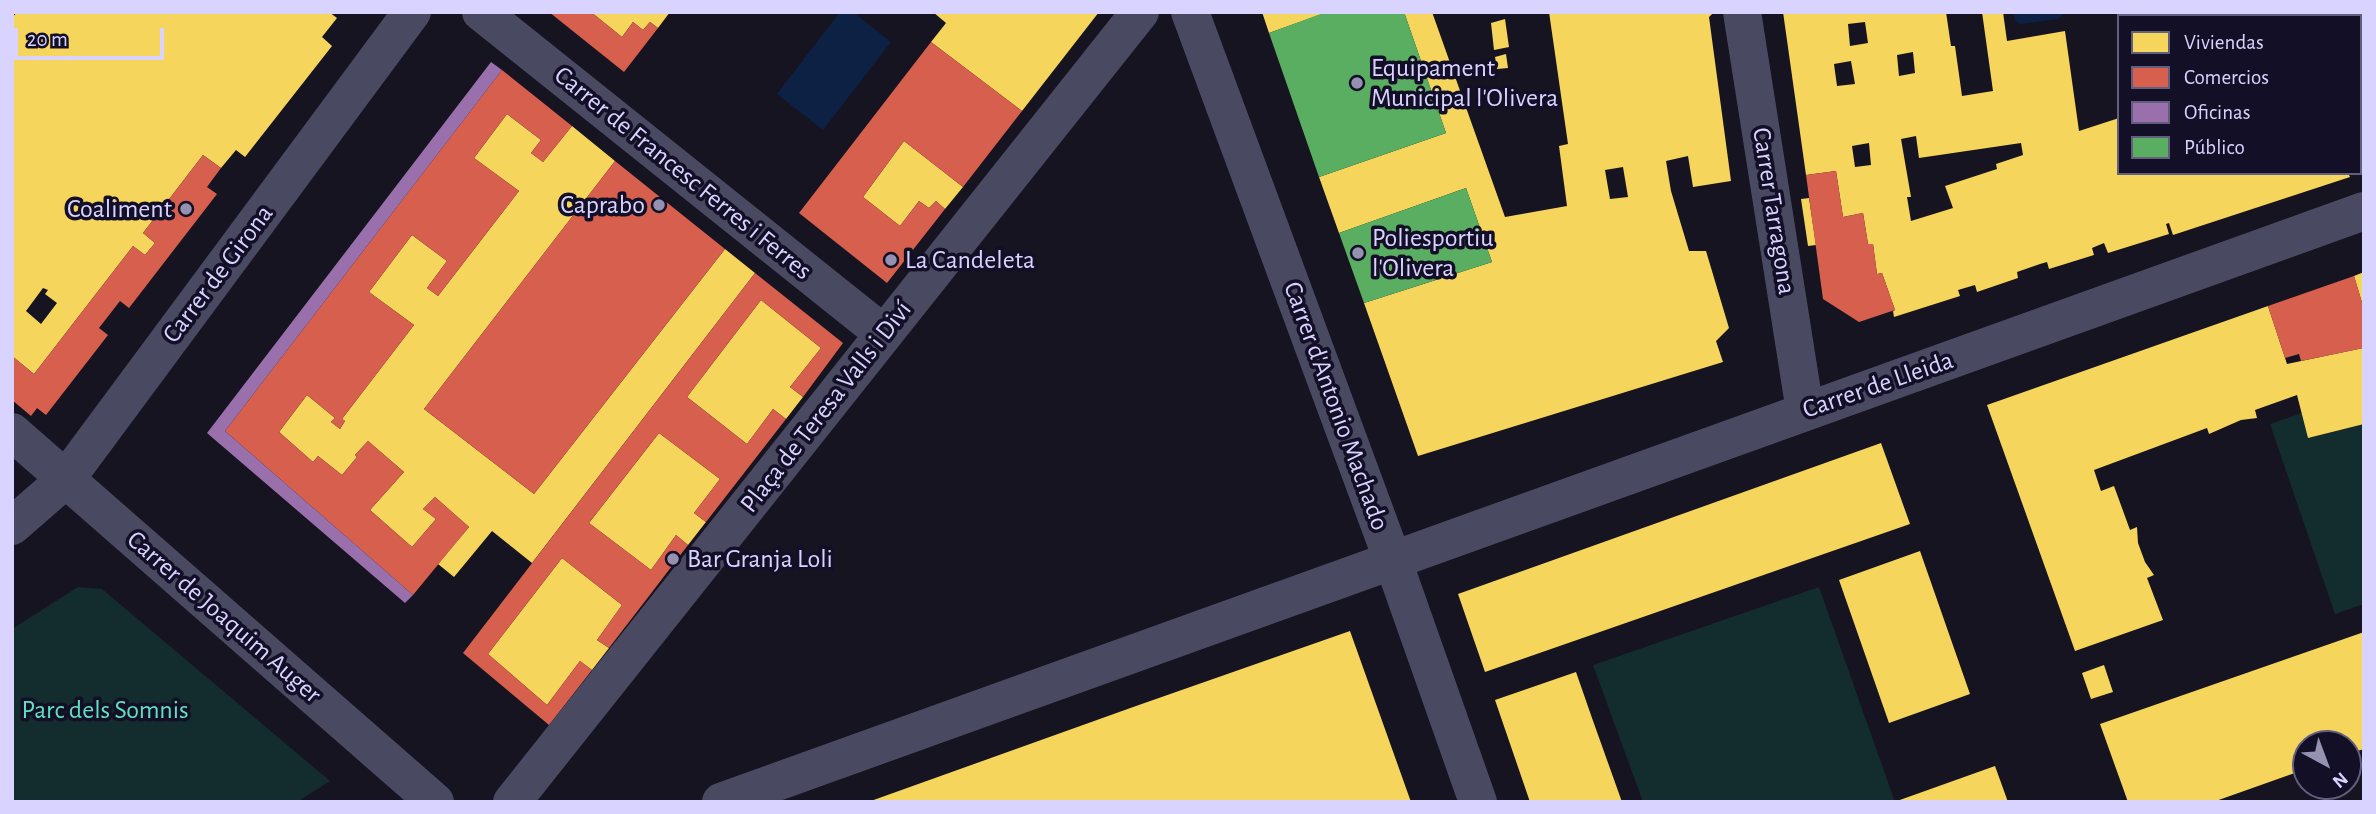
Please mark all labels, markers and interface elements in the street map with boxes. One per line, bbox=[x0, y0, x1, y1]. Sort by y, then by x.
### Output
scale bar bbox=[18, 14, 168, 58]
legend bbox=[2117, 14, 2362, 175]
text: 20 m bbox=[27, 29, 68, 50]
text: Viviendas bbox=[2184, 32, 2264, 53]
place label: Equipament Municipal l'Olivera bbox=[1371, 52, 1558, 114]
street label: Carrer de Francesc Ferres i Ferres bbox=[548, 59, 818, 287]
text: Comercios bbox=[2184, 67, 2269, 88]
marker: Equipament Municipal l'Olivera bbox=[1349, 75, 1365, 91]
text: Oficinas bbox=[2184, 102, 2250, 123]
street label: Carrer Tarragona bbox=[1745, 125, 1803, 297]
text: Público bbox=[2184, 137, 2245, 158]
place label: Caprabo bbox=[560, 189, 645, 221]
place label: Coaliment bbox=[67, 193, 172, 225]
marker: Caprabo bbox=[651, 197, 667, 213]
street label: Carrer de Girona bbox=[156, 199, 280, 349]
marker: Coaliment bbox=[178, 201, 194, 217]
place label: Poliesportiu l'Olivera bbox=[1372, 222, 1493, 284]
place label: La Candeleta bbox=[905, 244, 1035, 276]
marker: Poliesportiu l'Olivera bbox=[1350, 245, 1366, 261]
marker: La Candeleta bbox=[883, 252, 899, 268]
street label: Carrer d'Antonio Machado bbox=[1276, 277, 1396, 535]
street label: Plaça de Teresa Valls i Diví bbox=[734, 295, 918, 519]
street label: Carrer de Lleida bbox=[1798, 345, 1958, 425]
street label: Carrer de Joaquim Auger bbox=[120, 524, 328, 710]
place label: Bar Granja Loli bbox=[687, 543, 833, 575]
marker: Bar Granja Loli bbox=[665, 551, 681, 567]
park label: Parc dels Somnis bbox=[21, 694, 189, 726]
north arrow bbox=[2292, 730, 2362, 800]
text: N bbox=[2329, 768, 2351, 791]

